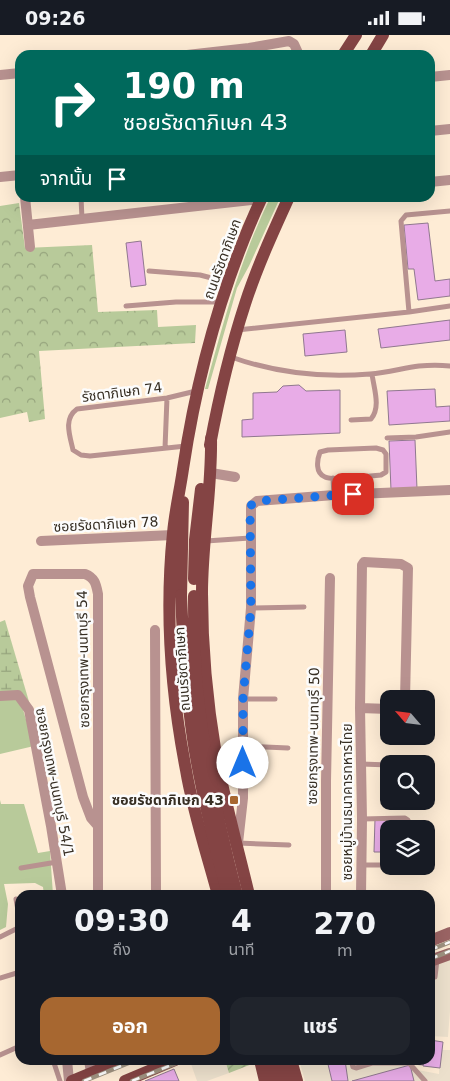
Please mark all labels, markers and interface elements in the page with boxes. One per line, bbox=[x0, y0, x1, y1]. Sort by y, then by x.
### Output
text: 09:26 bbox=[25, 7, 85, 29]
text: 190 m bbox=[123, 66, 245, 106]
icon: right bbox=[40, 70, 105, 135]
text: ซอยรัชดาภิเษก 43 bbox=[123, 110, 288, 135]
icon: arrive bbox=[103, 165, 131, 193]
text: จากนั้น bbox=[40, 167, 93, 189]
street label: ถนนรัชดาภิเษก bbox=[200, 217, 244, 301]
street label: รัชดาภิเษก 74 bbox=[81, 379, 163, 405]
pin bbox=[332, 473, 374, 515]
icon: arrive bbox=[339, 480, 367, 508]
street label: ซอยรัชดาภิเษก 78 bbox=[53, 513, 159, 535]
street label: ซอยกรุงเทพ-นนทบุรี 54 bbox=[74, 590, 93, 728]
street label: ถนนรัชดาภิเษก bbox=[171, 626, 193, 712]
street label: ซอยกรุงเทพ-นนทบุรี 50 bbox=[304, 667, 323, 805]
north arrow bbox=[380, 690, 435, 745]
map controls bbox=[380, 690, 435, 875]
street label: ซอยกรุงเทพ-นนทบุรี 54/1 bbox=[32, 706, 77, 858]
street label: ซอยหมู่บ้านธนาคารทหารไทย bbox=[339, 723, 356, 881]
position arrow bbox=[216, 736, 268, 788]
button: search bbox=[380, 755, 435, 810]
place label: ซอยรัชดาภิเษก 43 bbox=[112, 792, 224, 808]
marker: ซอยรัชดาภิเษก 43 bbox=[228, 794, 240, 806]
button: layers bbox=[380, 820, 435, 875]
text: 09:30 bbox=[74, 903, 169, 938]
text: 4 bbox=[231, 903, 252, 938]
text: 270 bbox=[313, 906, 376, 941]
text: ถึง bbox=[113, 940, 131, 959]
text: นาที bbox=[228, 940, 254, 959]
text: m bbox=[337, 941, 353, 960]
button: ออก bbox=[40, 997, 220, 1055]
button: แชร์ bbox=[230, 997, 410, 1055]

